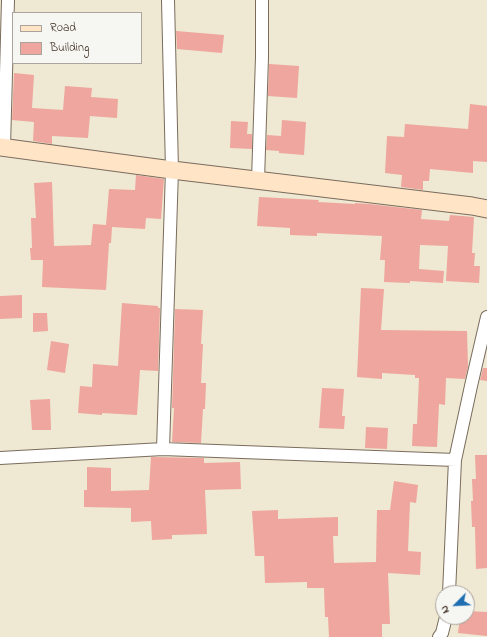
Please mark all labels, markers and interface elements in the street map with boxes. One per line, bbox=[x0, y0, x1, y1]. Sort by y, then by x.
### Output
legend bbox=[12, 12, 142, 64]
text: Road bbox=[50, 19, 76, 37]
text: Building bbox=[50, 39, 89, 57]
north arrow bbox=[435, 585, 475, 625]
text: N bbox=[436, 603, 454, 616]

